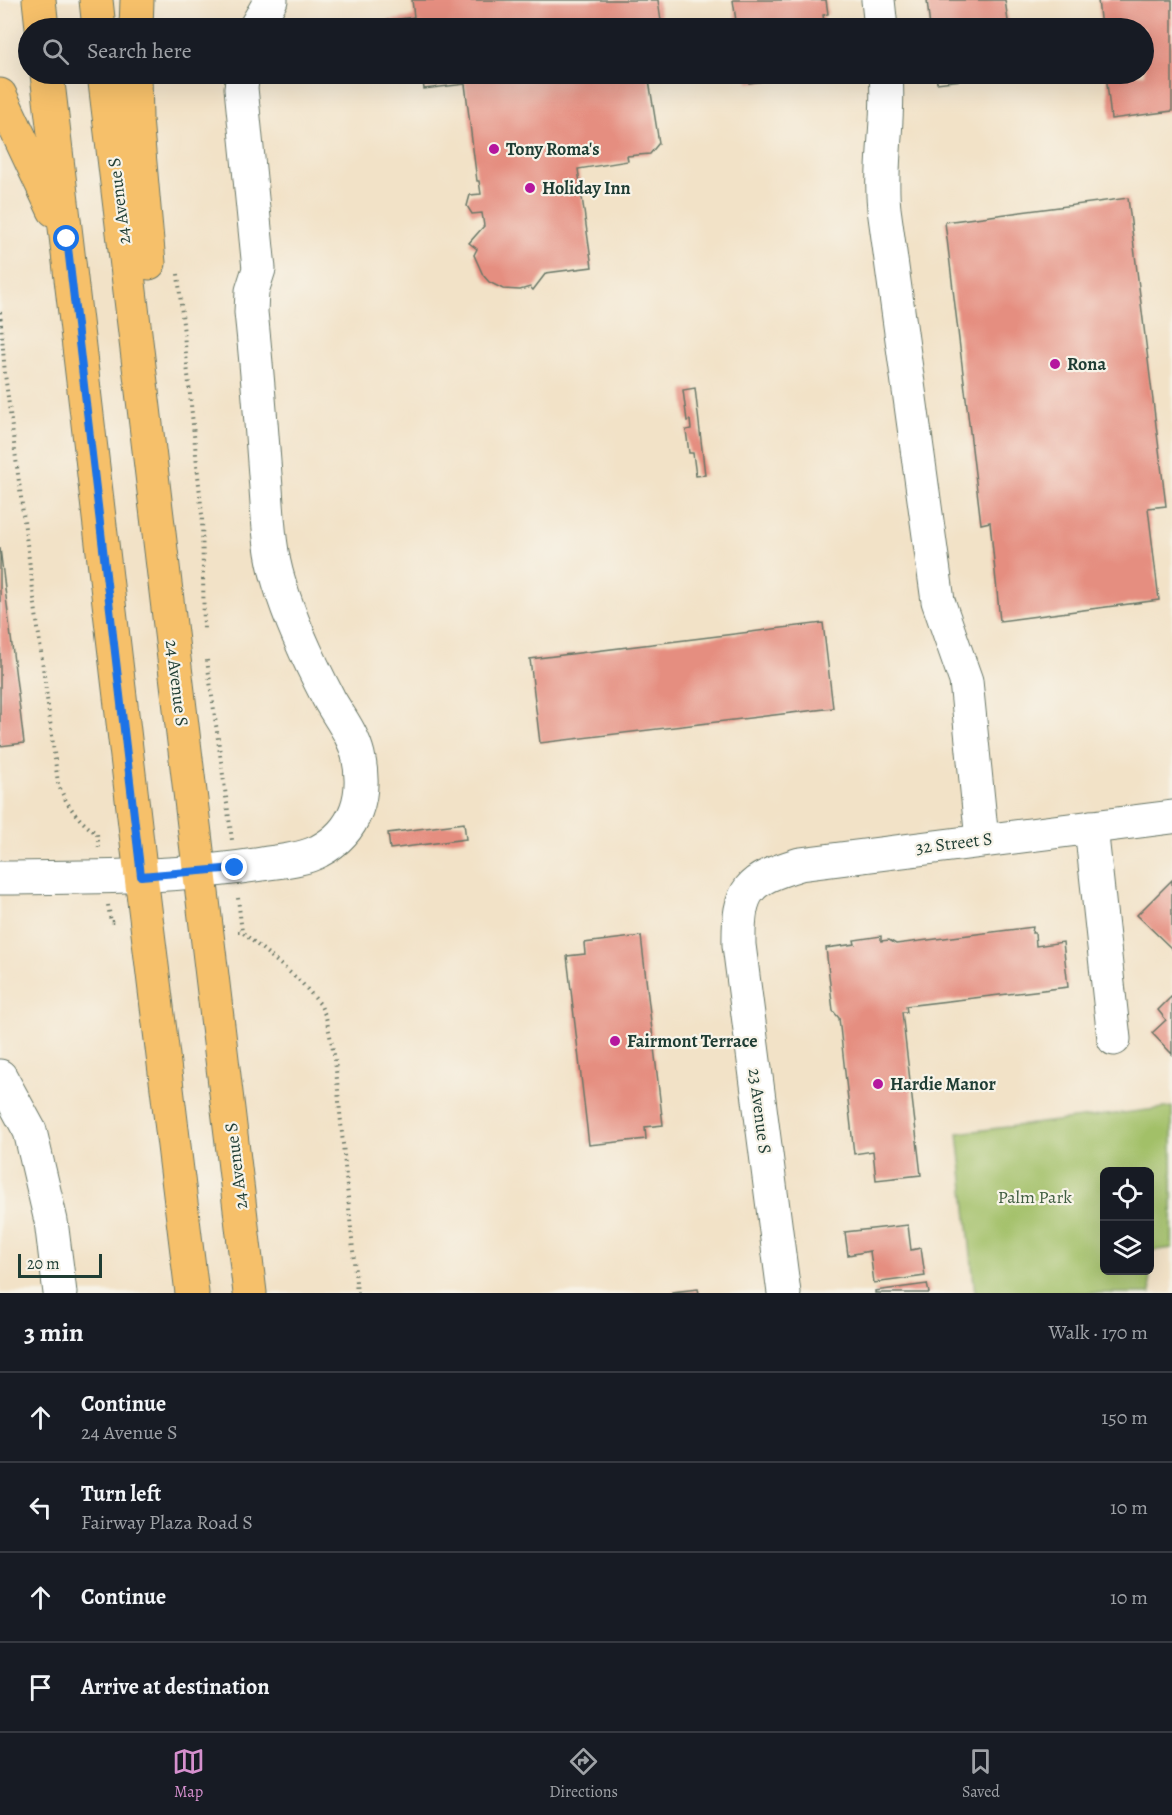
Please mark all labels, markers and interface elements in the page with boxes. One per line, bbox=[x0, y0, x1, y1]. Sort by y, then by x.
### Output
search box bbox=[18, 18, 1154, 84]
icon: search bbox=[39, 35, 72, 68]
text: Search here bbox=[87, 36, 192, 66]
place label: Tony Roma's bbox=[506, 137, 600, 161]
marker: Tony Roma's bbox=[487, 142, 501, 156]
street label: 24 Avenue S bbox=[102, 156, 136, 246]
place label: Holiday Inn bbox=[542, 176, 631, 200]
marker: Holiday Inn bbox=[523, 181, 537, 195]
route start bbox=[53, 225, 79, 251]
place label: Rona bbox=[1067, 352, 1106, 376]
marker: Rona bbox=[1048, 357, 1062, 371]
street label: 24 Avenue S bbox=[160, 638, 194, 728]
street label: 32 Street S bbox=[914, 826, 994, 860]
route end bbox=[221, 854, 247, 880]
place label: Fairmont Terrace bbox=[627, 1029, 758, 1053]
marker: Fairmont Terrace bbox=[608, 1034, 622, 1048]
street label: 23 Avenue S bbox=[743, 1067, 777, 1155]
place label: Hardie Manor bbox=[890, 1072, 997, 1096]
marker: Hardie Manor bbox=[871, 1077, 885, 1091]
street label: 24 Avenue S bbox=[219, 1121, 253, 1211]
map controls bbox=[1100, 1167, 1154, 1275]
button: locate bbox=[1100, 1167, 1154, 1221]
park label: Palm Park bbox=[998, 1185, 1072, 1209]
button: layers bbox=[1100, 1221, 1154, 1275]
scale bar bbox=[18, 1251, 102, 1278]
text: 20 m bbox=[27, 1253, 60, 1275]
text: 3 min bbox=[24, 1315, 84, 1350]
text: Walk · 170 m bbox=[1048, 1319, 1148, 1346]
text: Continue bbox=[81, 1389, 166, 1419]
icon: ahead bbox=[24, 1401, 57, 1434]
text: 150 m bbox=[1101, 1404, 1148, 1431]
text: 24 Avenue S bbox=[81, 1419, 178, 1446]
text: Turn left bbox=[81, 1479, 161, 1509]
icon: left bbox=[24, 1491, 57, 1524]
text: 10 m bbox=[1110, 1494, 1148, 1521]
text: Fairway Plaza Road S bbox=[81, 1509, 253, 1536]
icon: ahead bbox=[24, 1581, 57, 1614]
text: Continue bbox=[81, 1582, 166, 1612]
text: 10 m bbox=[1110, 1584, 1148, 1611]
icon: arrive bbox=[24, 1671, 57, 1704]
text: Arrive at destination bbox=[81, 1672, 270, 1702]
tab: Map bbox=[172, 1745, 205, 1803]
tab: Directions bbox=[549, 1745, 618, 1803]
tab: Saved bbox=[962, 1745, 1000, 1803]

